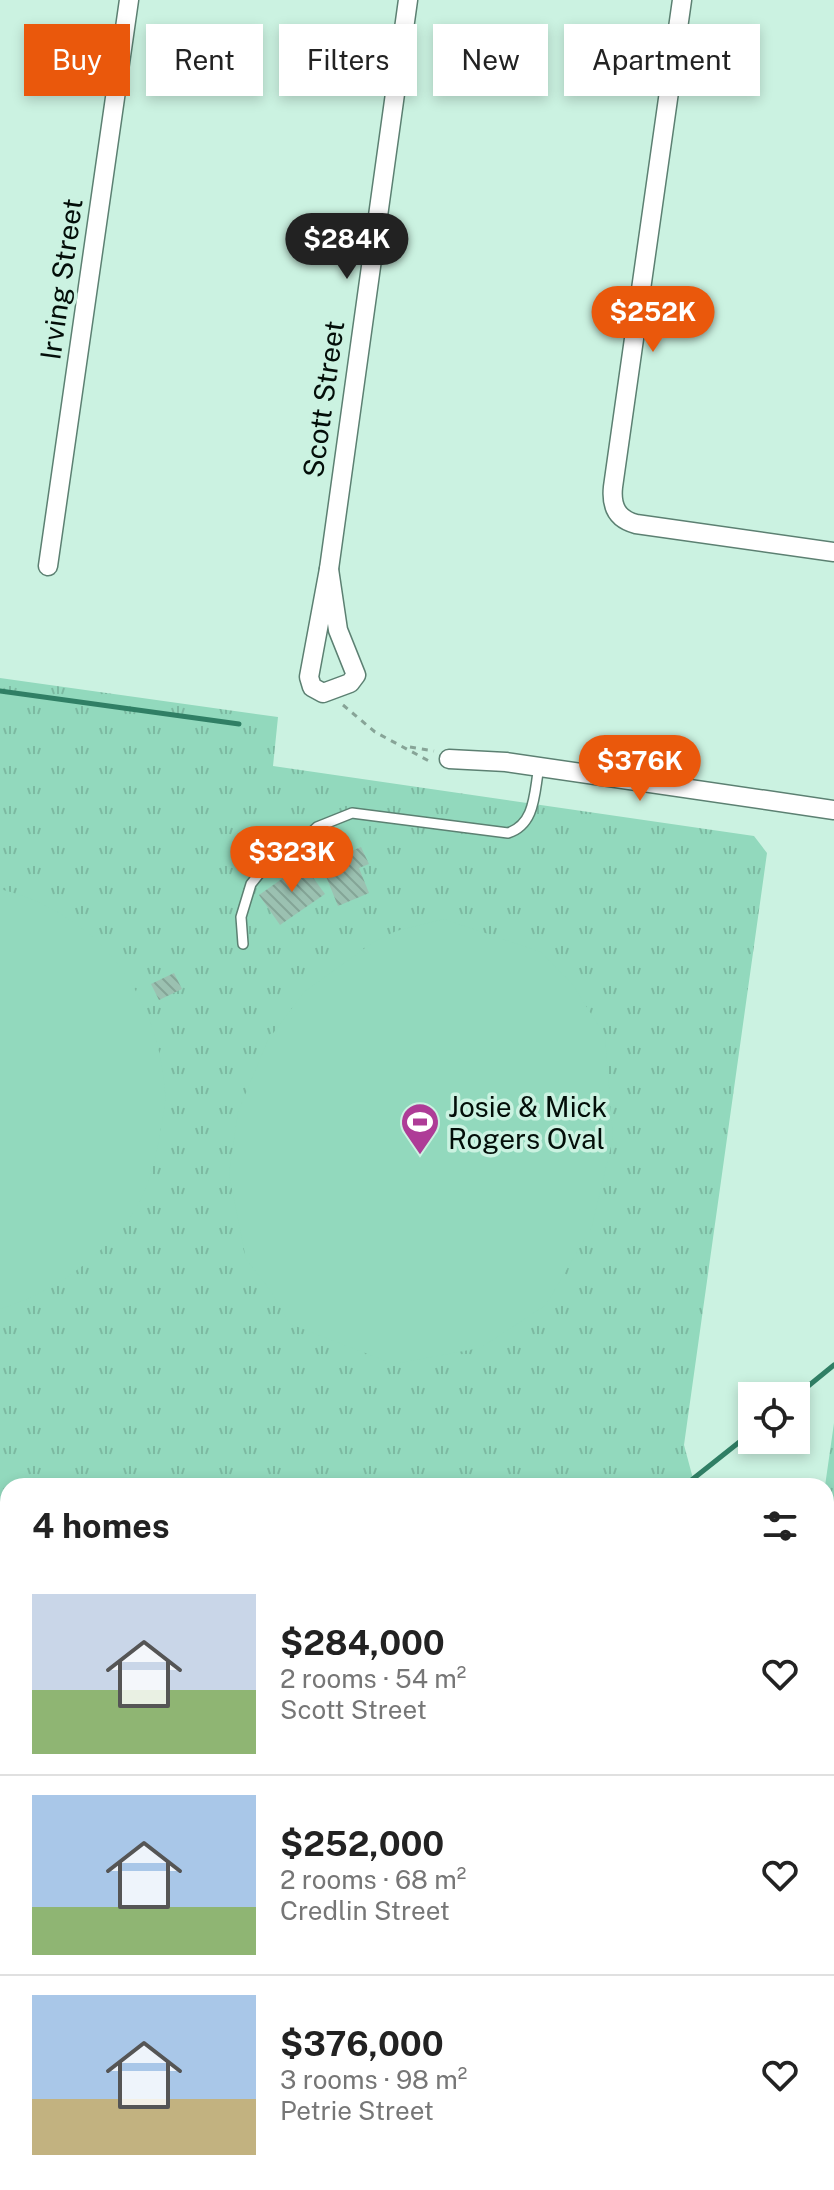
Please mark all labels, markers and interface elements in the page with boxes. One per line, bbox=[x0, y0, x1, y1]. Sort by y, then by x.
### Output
chip: Buy bbox=[24, 24, 130, 96]
chip: Rent bbox=[146, 24, 263, 96]
chip: Filters bbox=[279, 24, 417, 96]
chip: New bbox=[433, 24, 548, 96]
chip: Apartment bbox=[564, 24, 760, 96]
street label: Irving Street bbox=[33, 196, 89, 362]
pin: $284K bbox=[291, 213, 403, 281]
text: $284K bbox=[303, 223, 391, 254]
pin: $252K bbox=[597, 286, 709, 354]
text: $252K bbox=[610, 296, 696, 327]
street label: Scott Street bbox=[296, 318, 350, 480]
pin: $376K bbox=[584, 735, 696, 803]
text: $376K bbox=[597, 745, 683, 776]
pin: $323K bbox=[236, 826, 348, 894]
text: $323K bbox=[248, 836, 336, 867]
place label: Josie & Mick Rogers Oval bbox=[448, 1090, 607, 1155]
sports icon: Josie & Mick Rogers Oval bbox=[399, 1101, 441, 1156]
map controls bbox=[738, 1382, 810, 1454]
button: locate bbox=[738, 1382, 810, 1454]
icon: filters bbox=[758, 1504, 802, 1548]
text: 4 homes bbox=[32, 1506, 170, 1546]
text: $284,000 bbox=[280, 1623, 445, 1663]
icon: home bbox=[96, 1626, 192, 1722]
icon: heart bbox=[758, 1652, 802, 1696]
text: 2 rooms · 54 m² bbox=[280, 1663, 466, 1694]
text: Scott Street bbox=[280, 1694, 427, 1725]
text: $252,000 bbox=[280, 1824, 444, 1864]
icon: home bbox=[96, 1827, 192, 1923]
icon: heart bbox=[758, 1853, 802, 1897]
text: 2 rooms · 68 m² bbox=[280, 1864, 466, 1895]
text: Credlin Street bbox=[280, 1895, 450, 1926]
text: $376,000 bbox=[280, 2024, 444, 2064]
icon: home bbox=[96, 2027, 192, 2123]
icon: heart bbox=[758, 2053, 802, 2097]
text: 3 rooms · 98 m² bbox=[280, 2064, 467, 2095]
text: Petrie Street bbox=[280, 2095, 434, 2126]

